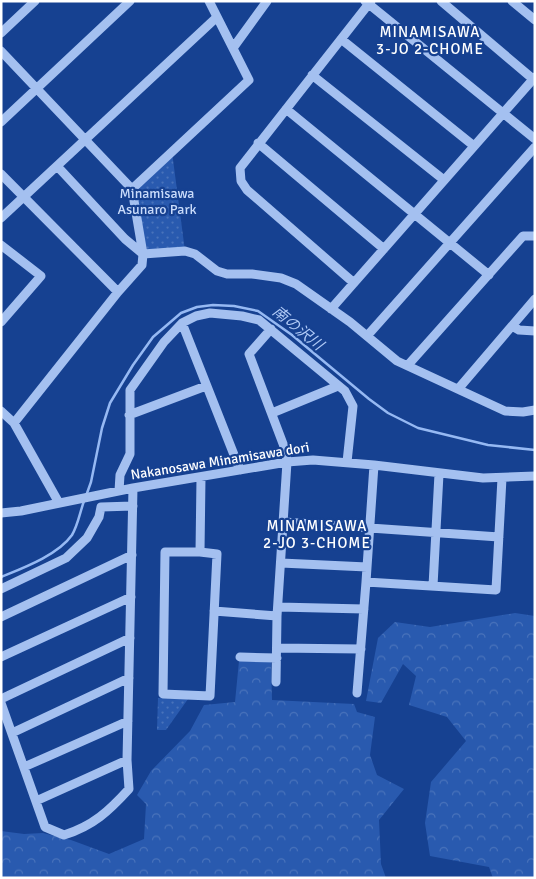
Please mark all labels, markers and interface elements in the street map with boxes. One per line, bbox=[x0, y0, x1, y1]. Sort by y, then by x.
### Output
district label: MINAMISAWA 3-JO 2-CHOME bbox=[376, 23, 484, 58]
park label: Minamisawa Asunaro Park bbox=[117, 185, 197, 218]
water label: 南の沢川 bbox=[269, 302, 329, 355]
street label: Nakanosawa Minamisawa dori bbox=[129, 438, 311, 484]
district label: MINAMISAWA 2-JO 3-CHOME bbox=[263, 517, 371, 552]

